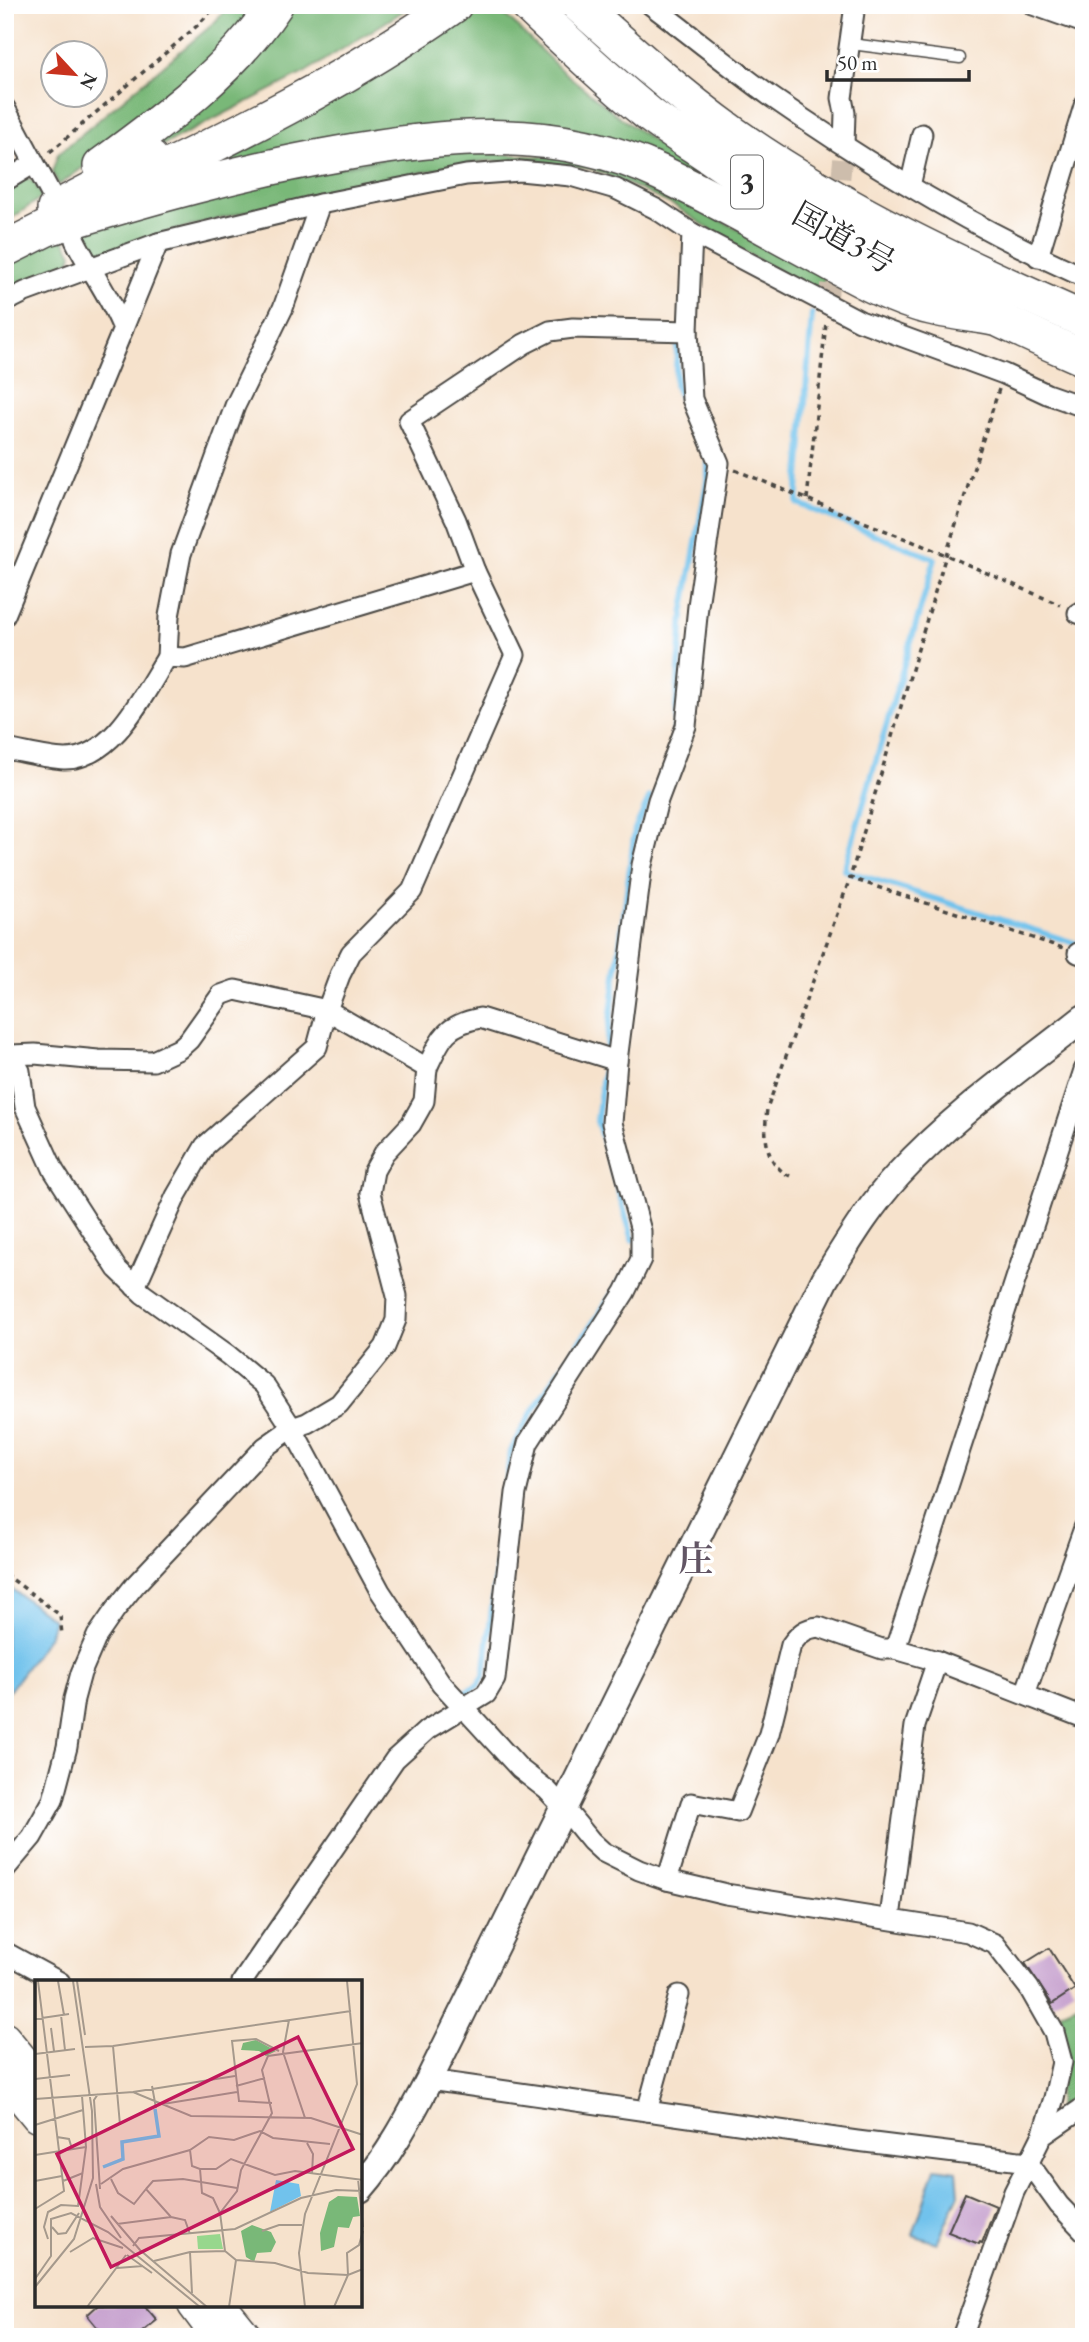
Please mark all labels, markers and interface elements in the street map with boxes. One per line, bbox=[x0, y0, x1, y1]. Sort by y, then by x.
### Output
north arrow bbox=[38, 38, 108, 108]
scale bar bbox=[827, 38, 968, 82]
text: 50 m bbox=[837, 49, 878, 76]
text: N bbox=[74, 69, 103, 94]
road number: 3 bbox=[731, 156, 763, 208]
street label: 国道3号 bbox=[785, 193, 903, 283]
district label: 庄 bbox=[678, 1536, 714, 1581]
inset map bbox=[35, 1980, 362, 2307]

